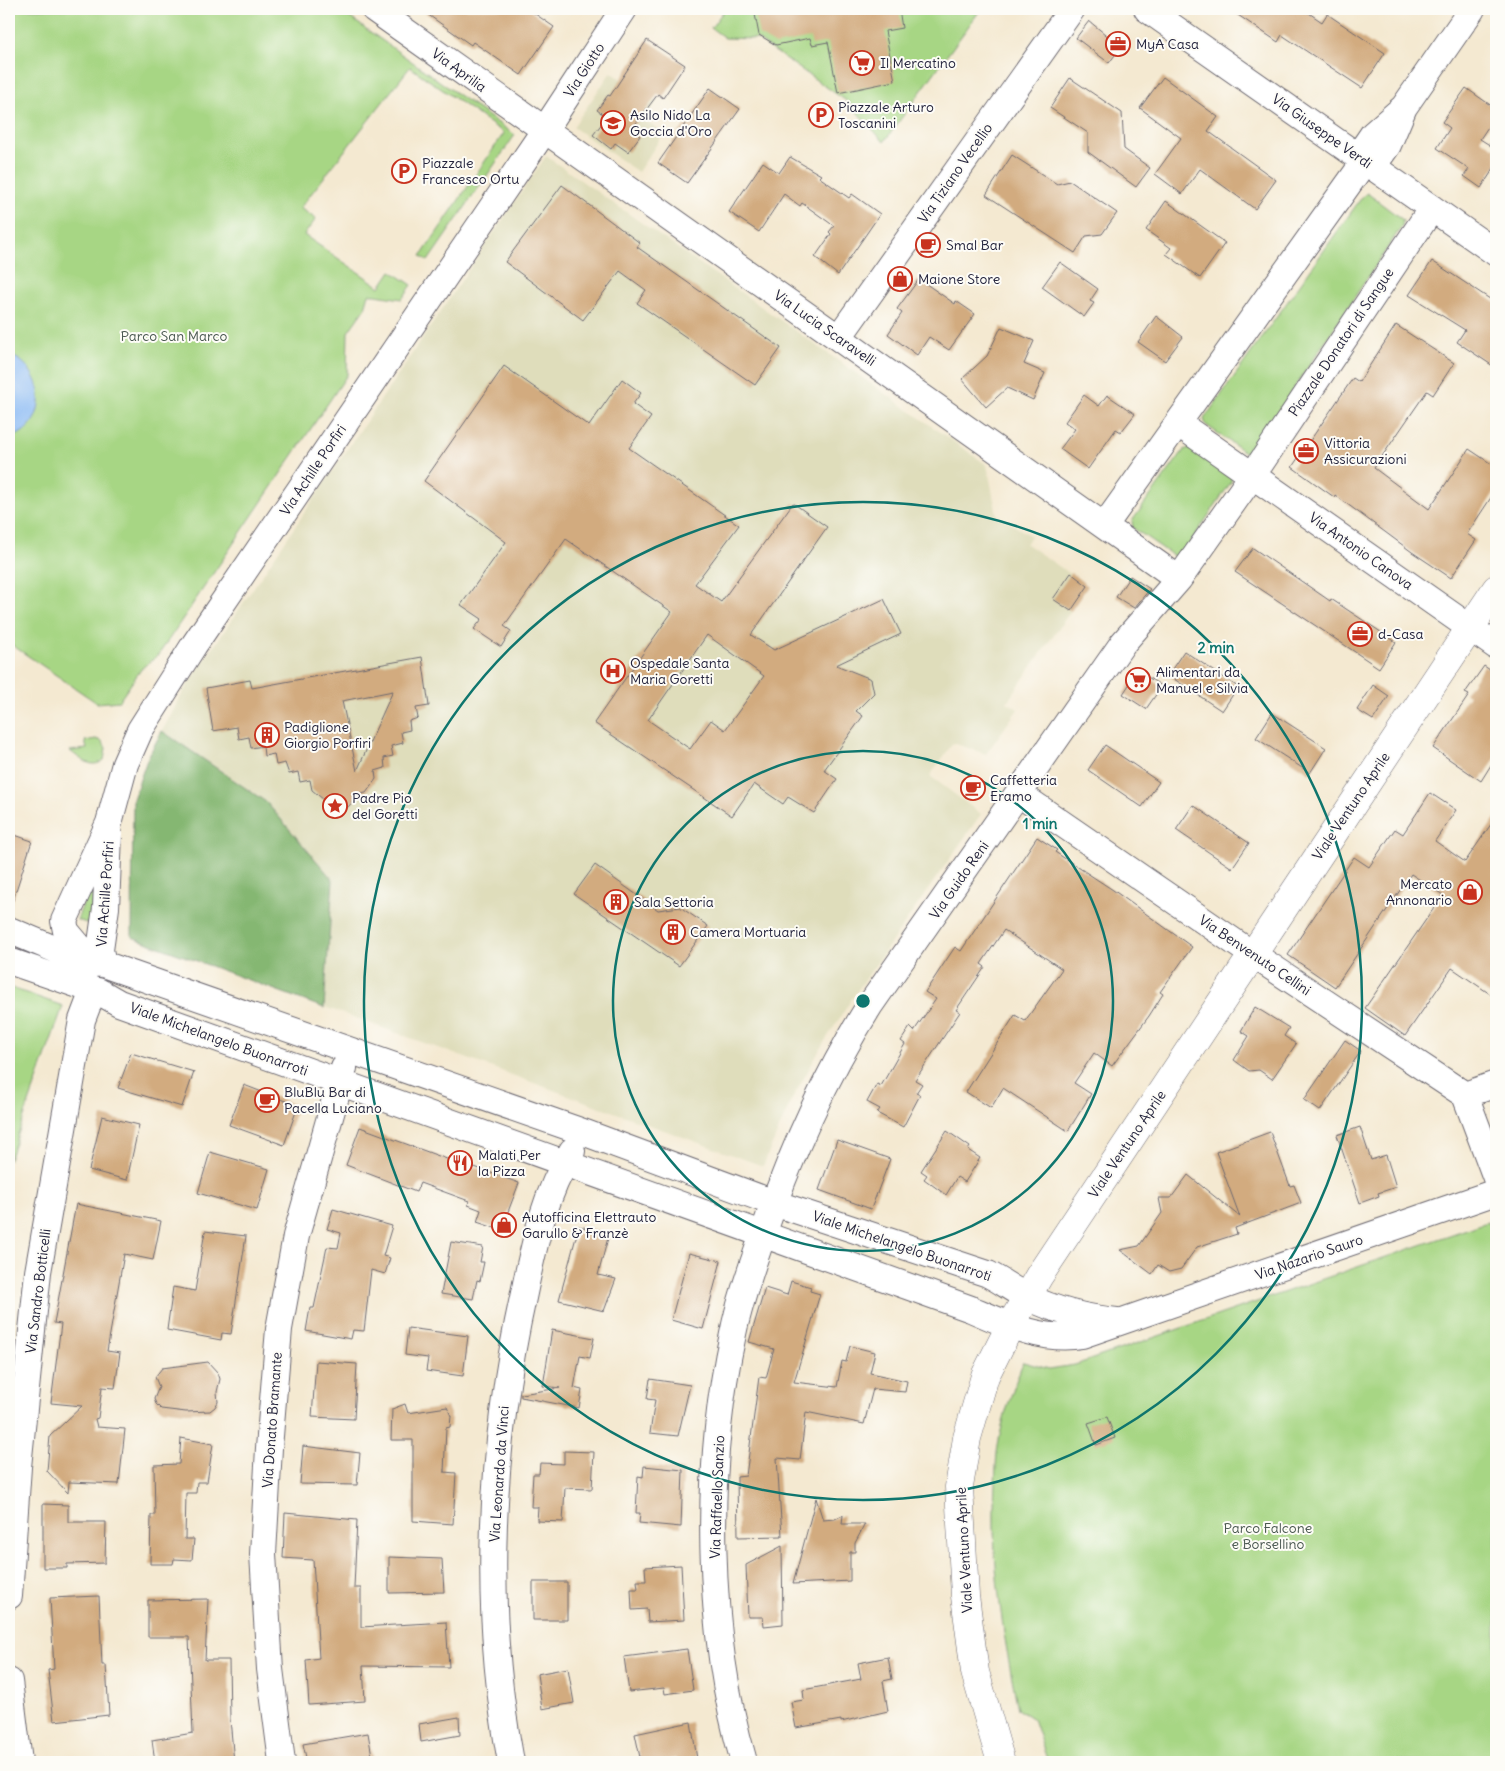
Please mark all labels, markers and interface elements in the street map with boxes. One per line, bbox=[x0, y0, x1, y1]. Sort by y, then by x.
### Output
office icon: MyA Casa bbox=[1105, 31, 1131, 57]
place label: MyA Casa bbox=[1136, 35, 1199, 53]
street label: Via Giotto bbox=[560, 39, 608, 101]
street label: Via Aprilia bbox=[428, 44, 490, 96]
supermarket icon: Il Mercatino bbox=[849, 50, 875, 76]
place label: Il Mercatino bbox=[880, 54, 956, 72]
street label: Via Giuseppe Verdi bbox=[1268, 90, 1376, 172]
place label: Piazzale Arturo Toscanini bbox=[838, 98, 934, 132]
parking icon: Piazzale Arturo Toscanini bbox=[808, 102, 834, 128]
place label: Asilo Nido La Goccia d'Oro bbox=[630, 106, 712, 140]
school or university icon: Asilo Nido La Goccia d'Oro bbox=[600, 110, 626, 136]
street label: Via Tiziano Vecellio bbox=[914, 119, 996, 227]
place label: Piazzale Francesco Ortu bbox=[422, 154, 519, 188]
parking icon: Piazzale Francesco Ortu bbox=[391, 158, 417, 184]
cafe icon: Smal Bar bbox=[915, 232, 941, 258]
place label: Smal Bar bbox=[946, 236, 1004, 254]
street label: Piazzale Donatori di Sangue bbox=[1284, 264, 1398, 420]
shop icon: Maione Store bbox=[887, 266, 913, 292]
place label: Maione Store bbox=[918, 270, 1000, 288]
street label: Via Lucia Scaravelli bbox=[771, 286, 879, 370]
park label: Parco San Marco bbox=[121, 327, 228, 345]
street label: Via Achille Porfiri bbox=[276, 421, 350, 519]
place label: Vittoria Assicurazioni bbox=[1324, 434, 1407, 468]
office icon: Vittoria Assicurazioni bbox=[1293, 438, 1319, 464]
street label: Via Antonio Canova bbox=[1305, 508, 1417, 594]
office icon: d-Casa bbox=[1347, 621, 1373, 647]
place label: d-Casa bbox=[1378, 625, 1424, 643]
text: 2 min bbox=[1198, 638, 1235, 657]
place label: Ospedale Santa Maria Goretti bbox=[630, 654, 729, 688]
hospital icon: Ospedale Santa Maria Goretti bbox=[600, 658, 626, 684]
place label: Alimentari da Manuel e Silvia bbox=[1156, 663, 1248, 697]
supermarket icon: Alimentari da Manuel e Silvia bbox=[1125, 667, 1151, 693]
place label: Padiglione Giorgio Porfiri bbox=[284, 718, 371, 752]
building icon: Padiglione Giorgio Porfiri bbox=[254, 722, 280, 748]
street label: Viale Ventuno Aprile bbox=[1308, 749, 1394, 863]
place label: Caffetteria Eramo bbox=[990, 771, 1057, 805]
cafe icon: Caffetteria Eramo bbox=[960, 775, 986, 801]
place label: Padre Pio del Goretti bbox=[352, 789, 418, 823]
place icon: Padre Pio del Goretti bbox=[322, 793, 348, 819]
text: 1 min bbox=[1023, 814, 1058, 833]
street label: Via Guido Reni bbox=[925, 837, 993, 923]
street label: Via Achille Porfiri bbox=[92, 841, 118, 947]
place label: Mercato Annonario bbox=[1386, 875, 1452, 909]
shop icon: Mercato Annonario bbox=[1457, 879, 1483, 905]
building icon: Sala Settoria bbox=[603, 889, 629, 915]
place label: Sala Settoria bbox=[634, 893, 714, 911]
street label: Via Benvenuto Cellini bbox=[1195, 911, 1315, 999]
building icon: Camera Mortuaria bbox=[660, 919, 686, 945]
place label: Camera Mortuaria bbox=[690, 923, 806, 941]
centre of rings bbox=[854, 992, 872, 1010]
street label: Viale Michelangelo Buonarroti bbox=[128, 998, 310, 1080]
place label: BluBlu Bar di Pacella Luciano bbox=[284, 1083, 382, 1117]
cafe icon: BluBlu Bar di Pacella Luciano bbox=[254, 1087, 280, 1113]
street label: Viale Ventuno Aprile bbox=[1084, 1087, 1170, 1201]
place label: Malati Per la Pizza bbox=[478, 1146, 541, 1180]
restaurant icon: Malati Per la Pizza bbox=[447, 1150, 473, 1176]
street label: Viale Michelangelo Buonarroti bbox=[810, 1207, 994, 1285]
place label: Autofficina Elettrauto Garullo & Franzè bbox=[522, 1208, 656, 1242]
shop icon: Autofficina Elettrauto Garullo & Franzè bbox=[491, 1212, 517, 1238]
street label: Via Sandro Botticelli bbox=[21, 1228, 55, 1354]
street label: Via Nazario Sauro bbox=[1253, 1230, 1365, 1284]
street label: Via Donato Bramante bbox=[258, 1351, 286, 1489]
street label: Via Leonardo da Vinci bbox=[485, 1405, 513, 1543]
street label: Via Raffaello Sanzio bbox=[706, 1435, 728, 1559]
street label: Viale Ventuno Aprile bbox=[952, 1486, 976, 1614]
park label: Parco Falcone e Borsellino bbox=[1224, 1519, 1312, 1553]

